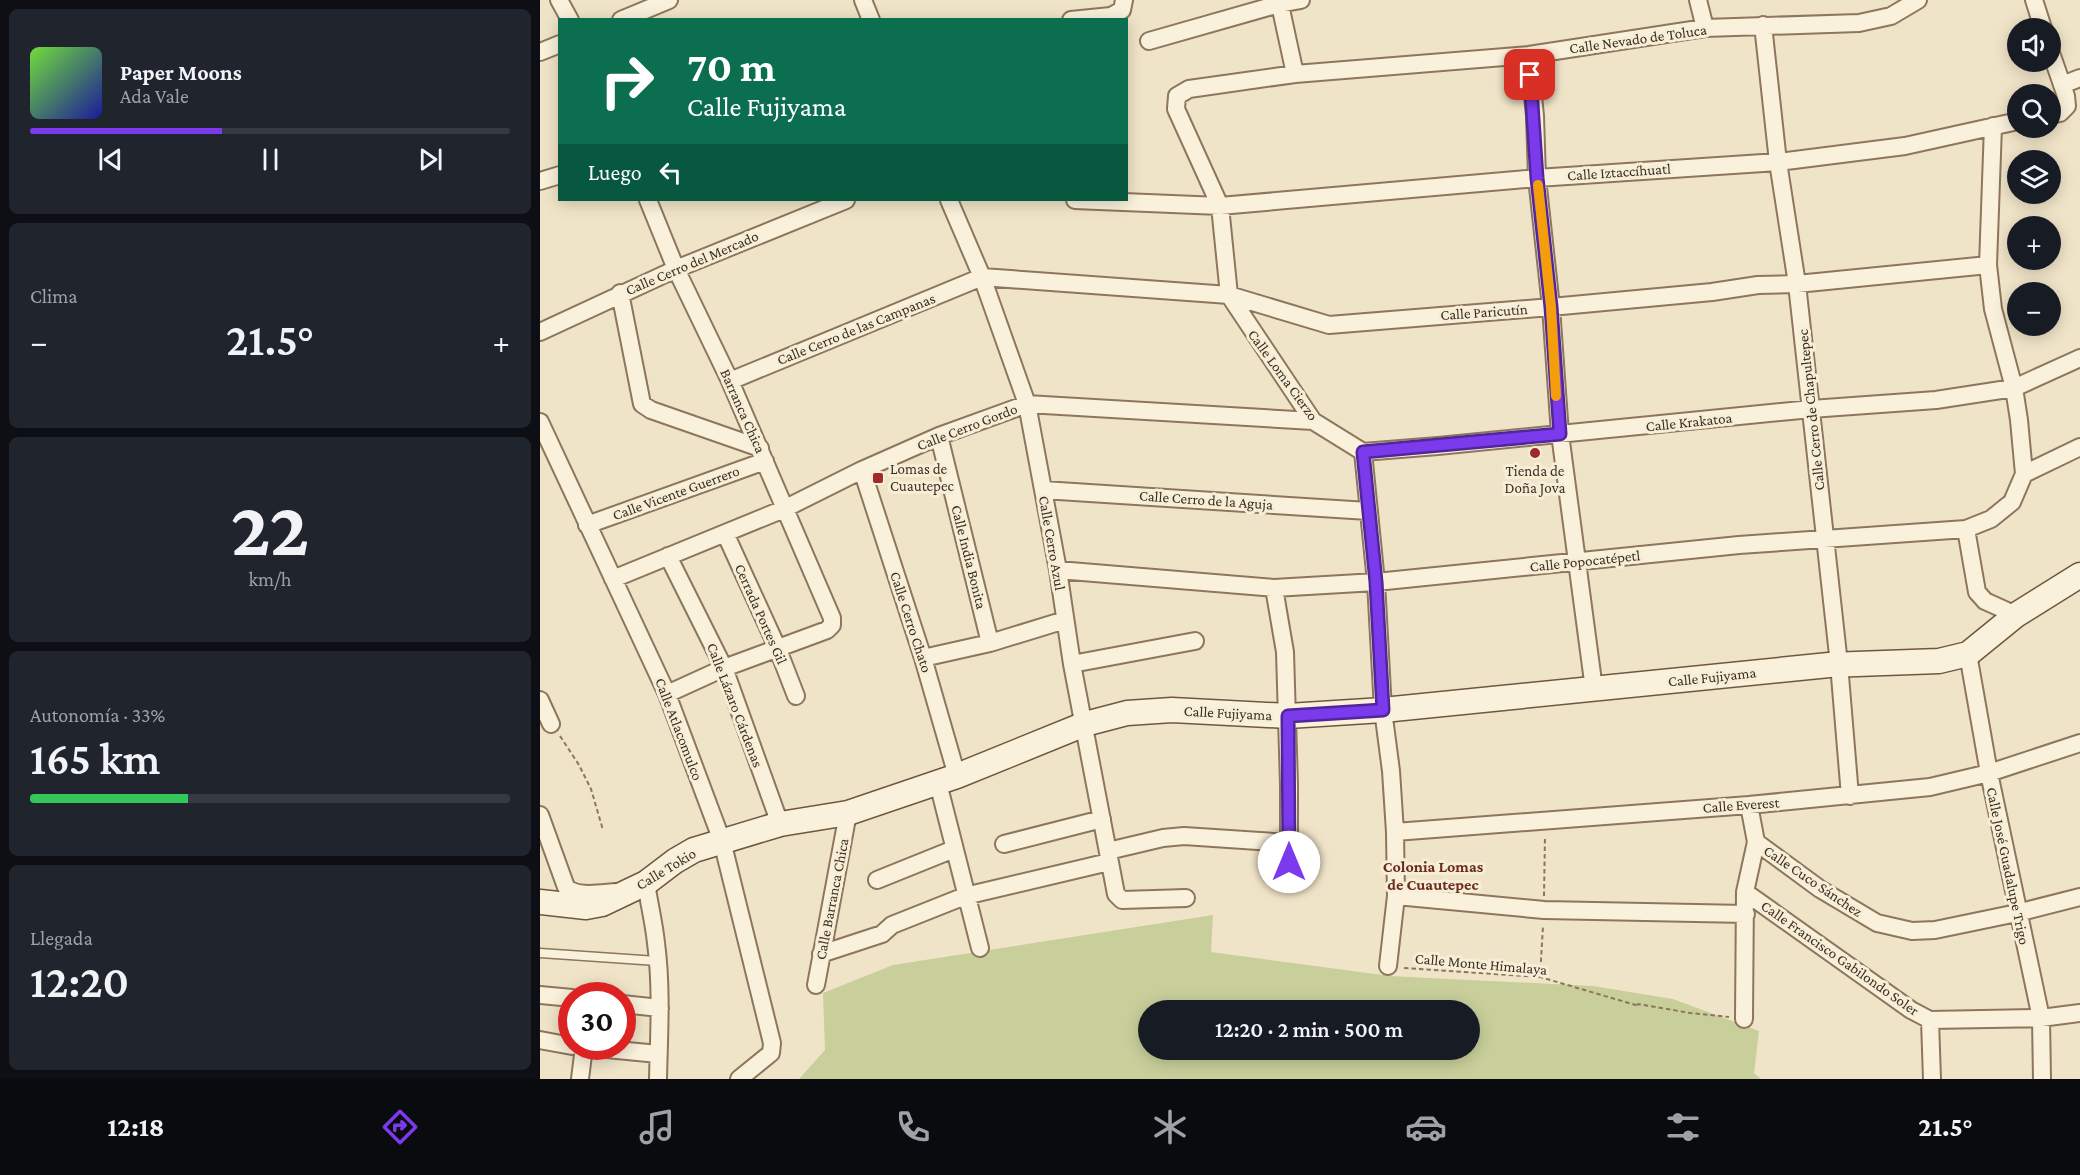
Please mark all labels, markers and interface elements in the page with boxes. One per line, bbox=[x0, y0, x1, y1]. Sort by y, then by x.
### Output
map controls bbox=[2007, 18, 2061, 336]
button: sound bbox=[2007, 18, 2061, 72]
street label: Calle Nevado de Toluca bbox=[1568, 21, 1708, 57]
icon: right bbox=[588, 42, 666, 120]
text: 70 m bbox=[687, 43, 776, 90]
pin bbox=[1504, 49, 1555, 100]
icon: arrive bbox=[1513, 58, 1546, 91]
text: Paper Moons bbox=[120, 60, 242, 85]
button: search bbox=[2007, 84, 2061, 138]
text: Ada Vale bbox=[120, 85, 189, 107]
text: Calle Fujiyama bbox=[687, 92, 846, 122]
icon: previous bbox=[94, 143, 127, 176]
icon: pause bbox=[254, 143, 287, 176]
icon: next bbox=[414, 143, 447, 176]
button: layers bbox=[2007, 150, 2061, 204]
icon: left bbox=[654, 156, 687, 189]
text: Luego bbox=[588, 160, 642, 185]
street label: Calle Iztaccíhuatl bbox=[1567, 160, 1671, 184]
button: + bbox=[2007, 216, 2061, 270]
street label: Calle Cerro del Mercado bbox=[623, 228, 761, 298]
button: − bbox=[2007, 282, 2061, 336]
text: Clima bbox=[30, 285, 78, 307]
street label: Calle Cerro de las Campanas bbox=[775, 290, 938, 369]
street label: Calle Paricutín bbox=[1440, 301, 1528, 323]
text: 21.5° bbox=[226, 315, 314, 365]
text: − bbox=[30, 323, 47, 360]
text: + bbox=[493, 323, 510, 360]
street label: Calle Loma Cierzo bbox=[1245, 327, 1321, 423]
street label: Calle Cerro de Chapultepec bbox=[1794, 328, 1828, 491]
street label: Barranca Chica bbox=[717, 366, 769, 456]
street label: Calle Cerro Gordo bbox=[915, 400, 1019, 454]
street label: Calle Krakatoa bbox=[1645, 409, 1733, 434]
marker: Tienda de Doña Jova bbox=[1528, 446, 1542, 460]
place label: Lomas de Cuautepec bbox=[890, 461, 955, 495]
street label: Calle Vicente Guerrero bbox=[610, 463, 742, 523]
place label: Tienda de Doña Jova bbox=[1505, 463, 1565, 497]
marker: Lomas de Cuautepec bbox=[871, 471, 885, 485]
text: 22 bbox=[231, 485, 309, 572]
street label: Calle Cerro de la Aguja bbox=[1138, 487, 1274, 514]
street label: Calle Cerro Azul bbox=[1036, 494, 1068, 592]
street label: Calle India Bonita bbox=[948, 503, 990, 611]
street label: Calle Popocatépetl bbox=[1529, 547, 1641, 576]
street label: Cerrada Portes Gil bbox=[732, 561, 790, 667]
text: km/h bbox=[248, 568, 292, 590]
street label: Calle Cerro Chato bbox=[887, 570, 935, 674]
street label: Calle Lázaro Cárdenas bbox=[704, 640, 766, 770]
street label: Calle Fujiyama bbox=[1667, 664, 1757, 691]
street label: Calle Atlacomulco bbox=[652, 676, 706, 782]
street label: Calle Fujiyama bbox=[1183, 703, 1273, 724]
text: Autonomía · 33% bbox=[30, 704, 165, 726]
text: 165 km bbox=[30, 734, 160, 784]
street label: Calle José Guadalupe Trigo bbox=[1983, 786, 2033, 946]
street label: Calle Everest bbox=[1702, 794, 1781, 816]
position arrow bbox=[1257, 830, 1321, 894]
street label: Calle Barranca Chica bbox=[812, 837, 852, 961]
street label: Calle Cuco Sánchez bbox=[1761, 842, 1865, 920]
street label: Calle Tokio bbox=[633, 845, 699, 893]
district label: Colonia Lomas de Cuautepec bbox=[1383, 858, 1484, 893]
street label: Calle Francisco Gabilondo Soler bbox=[1758, 897, 1922, 1019]
text: Llegada bbox=[30, 927, 93, 949]
street label: Calle Monte Himalaya bbox=[1414, 950, 1548, 979]
text: 12:20 bbox=[30, 957, 129, 1007]
speed limit sign: 30 bbox=[558, 982, 636, 1060]
text: 12:20 · 2 min · 500 m bbox=[1215, 1017, 1403, 1042]
icon: directions bbox=[379, 1106, 421, 1148]
icon: music bbox=[636, 1106, 678, 1148]
icon: phone bbox=[892, 1106, 934, 1148]
icon: climate bbox=[1149, 1106, 1191, 1148]
icon: car bbox=[1405, 1106, 1447, 1148]
icon: filters bbox=[1662, 1106, 1704, 1148]
text: 12:18 bbox=[107, 1112, 164, 1142]
text: 21.5° bbox=[1918, 1112, 1973, 1142]

